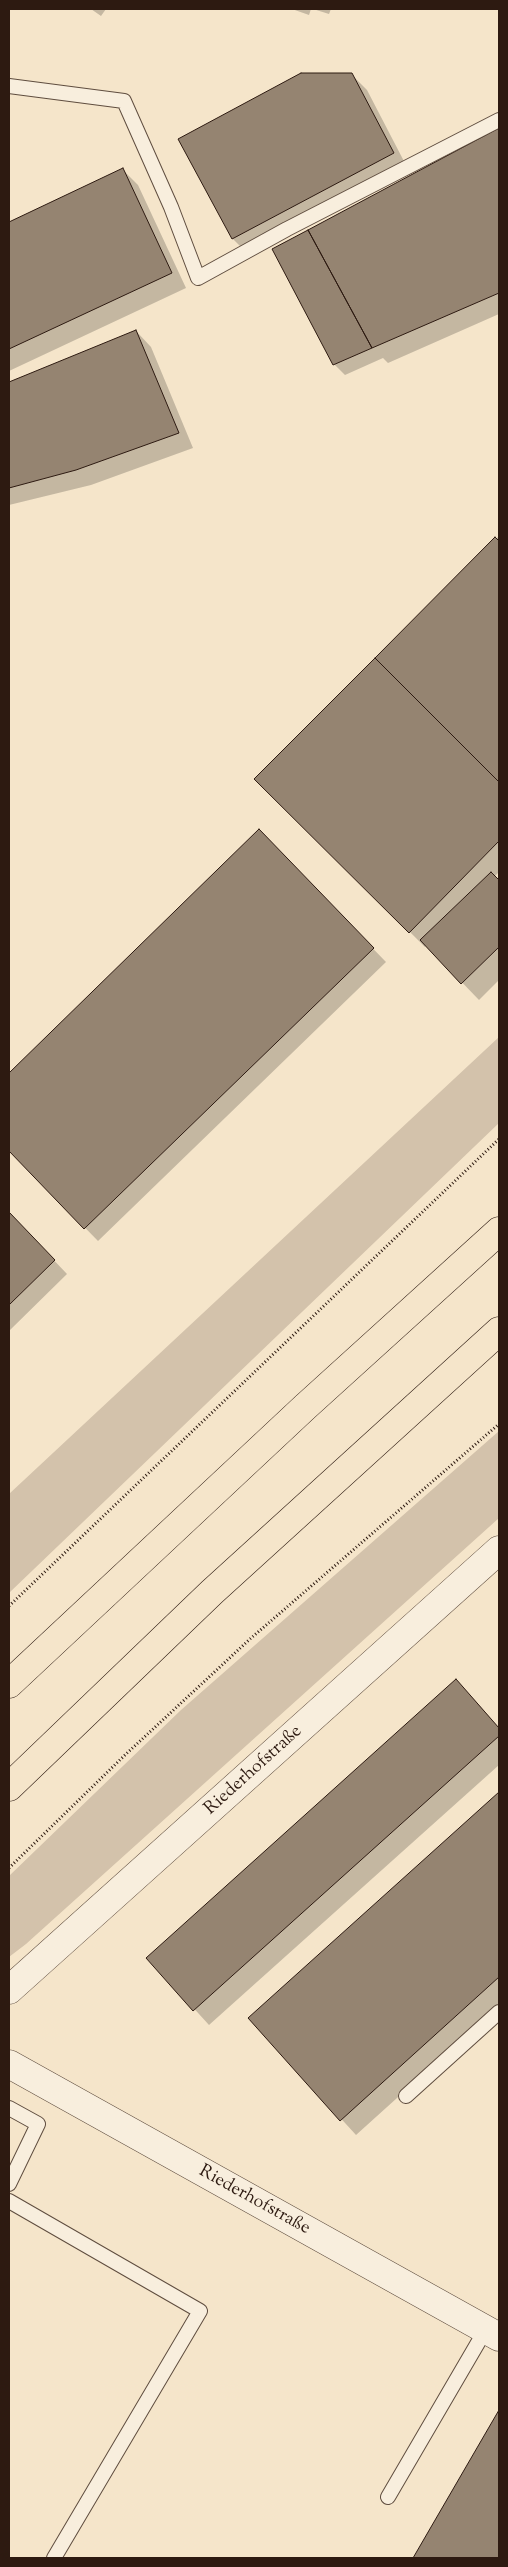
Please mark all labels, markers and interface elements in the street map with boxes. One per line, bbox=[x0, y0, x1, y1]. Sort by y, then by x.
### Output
street label: Riederhofstraße bbox=[201, 1721, 307, 1821]
street label: Riederhofstraße bbox=[195, 2162, 313, 2240]

